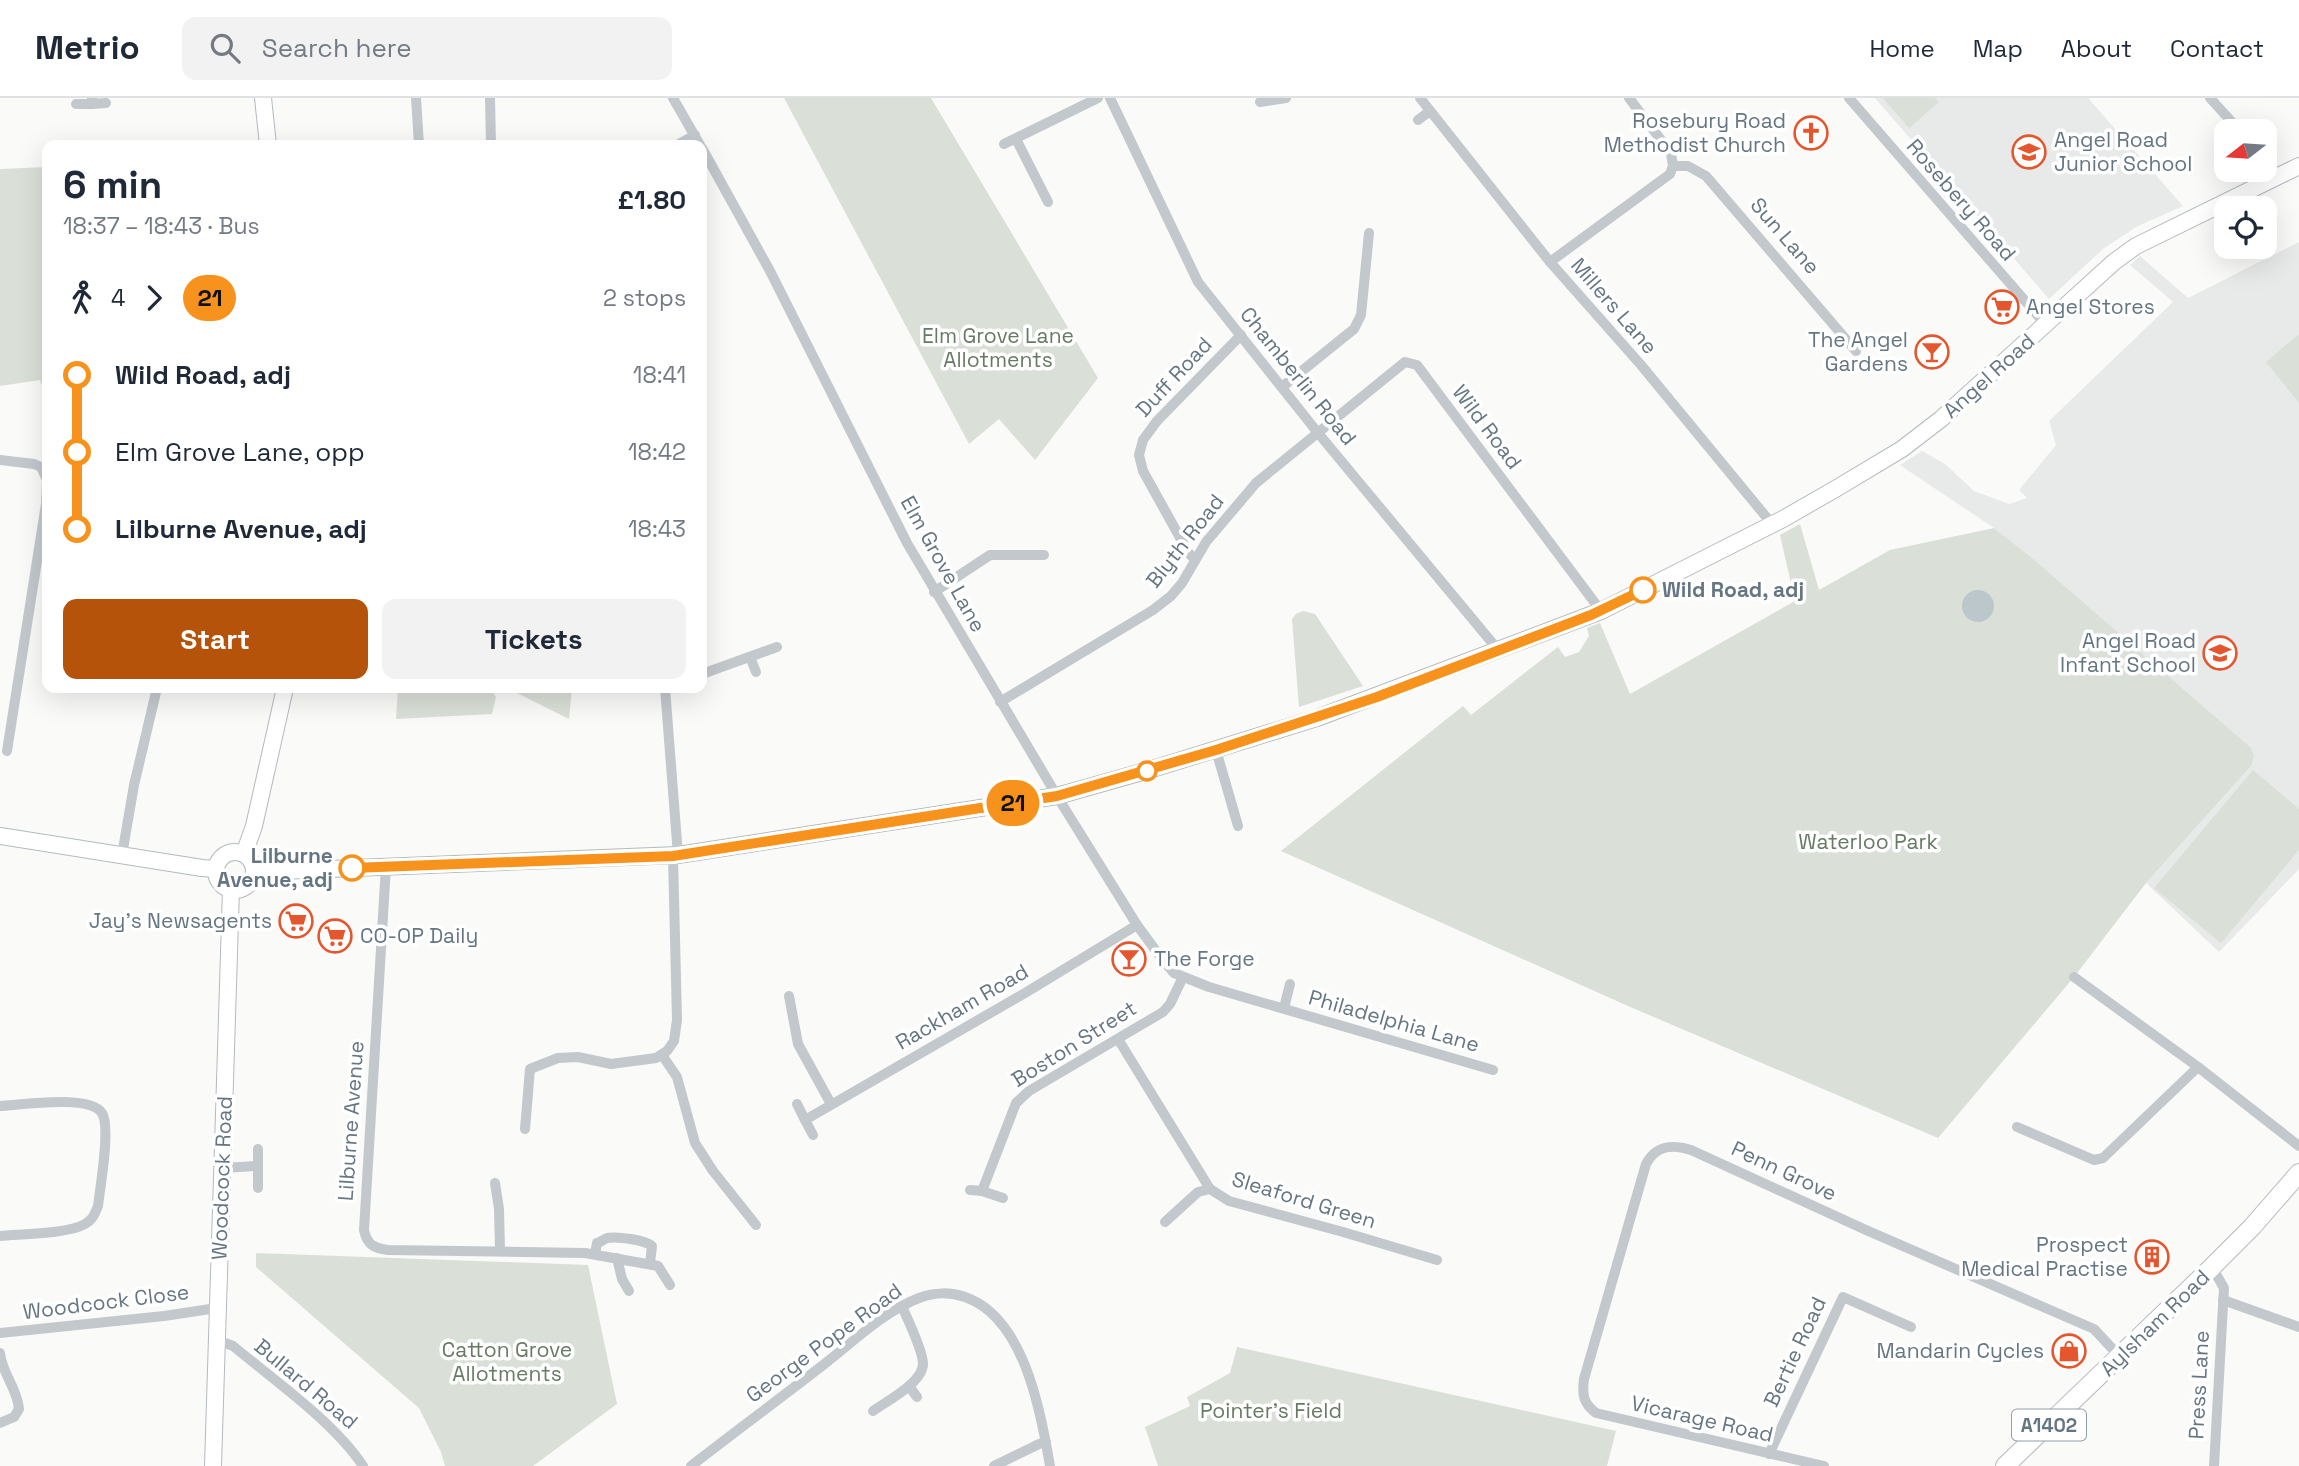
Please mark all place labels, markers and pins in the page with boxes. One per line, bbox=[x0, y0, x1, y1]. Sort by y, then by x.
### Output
place label: Rosebury Road Methodist Church bbox=[1604, 107, 1786, 158]
church icon: Rosebury Road Methodist Church bbox=[1792, 114, 1830, 152]
place label: Angel Road Junior School bbox=[2054, 126, 2193, 177]
school or university icon: Angel Road Junior School bbox=[2010, 133, 2048, 171]
supermarket icon: Angel Stores bbox=[1983, 288, 2021, 326]
place label: Angel Stores bbox=[2026, 293, 2155, 320]
place label: The Angel Gardens bbox=[1808, 326, 1908, 377]
bar icon: The Angel Gardens bbox=[1913, 333, 1951, 371]
place label: Wild Road, adj bbox=[1662, 576, 1804, 603]
marker: Wild Road, adj bbox=[1630, 577, 1656, 603]
place label: Angel Road Infant School bbox=[2060, 627, 2196, 678]
school or university icon: Angel Road Infant School bbox=[2201, 634, 2239, 672]
unlabelled marker bbox=[1137, 761, 1157, 781]
place label: Lilburne Avenue, adj bbox=[217, 842, 333, 893]
marker: Lilburne Avenue, adj bbox=[339, 855, 365, 881]
supermarket icon: Jay's Newsagents bbox=[277, 902, 315, 940]
place label: Jay's Newsagents bbox=[89, 907, 272, 934]
supermarket icon: CO-OP Daily bbox=[316, 917, 354, 955]
place label: CO-OP Daily bbox=[360, 922, 478, 949]
bar icon: The Forge bbox=[1110, 940, 1148, 978]
place label: The Forge bbox=[1154, 945, 1255, 972]
place label: Prospect Medical Practise bbox=[1961, 1231, 2128, 1282]
building icon: Prospect Medical Practise bbox=[2133, 1238, 2171, 1276]
shop icon: Mandarin Cycles bbox=[2050, 1332, 2088, 1370]
place label: Mandarin Cycles bbox=[1876, 1337, 2044, 1364]

